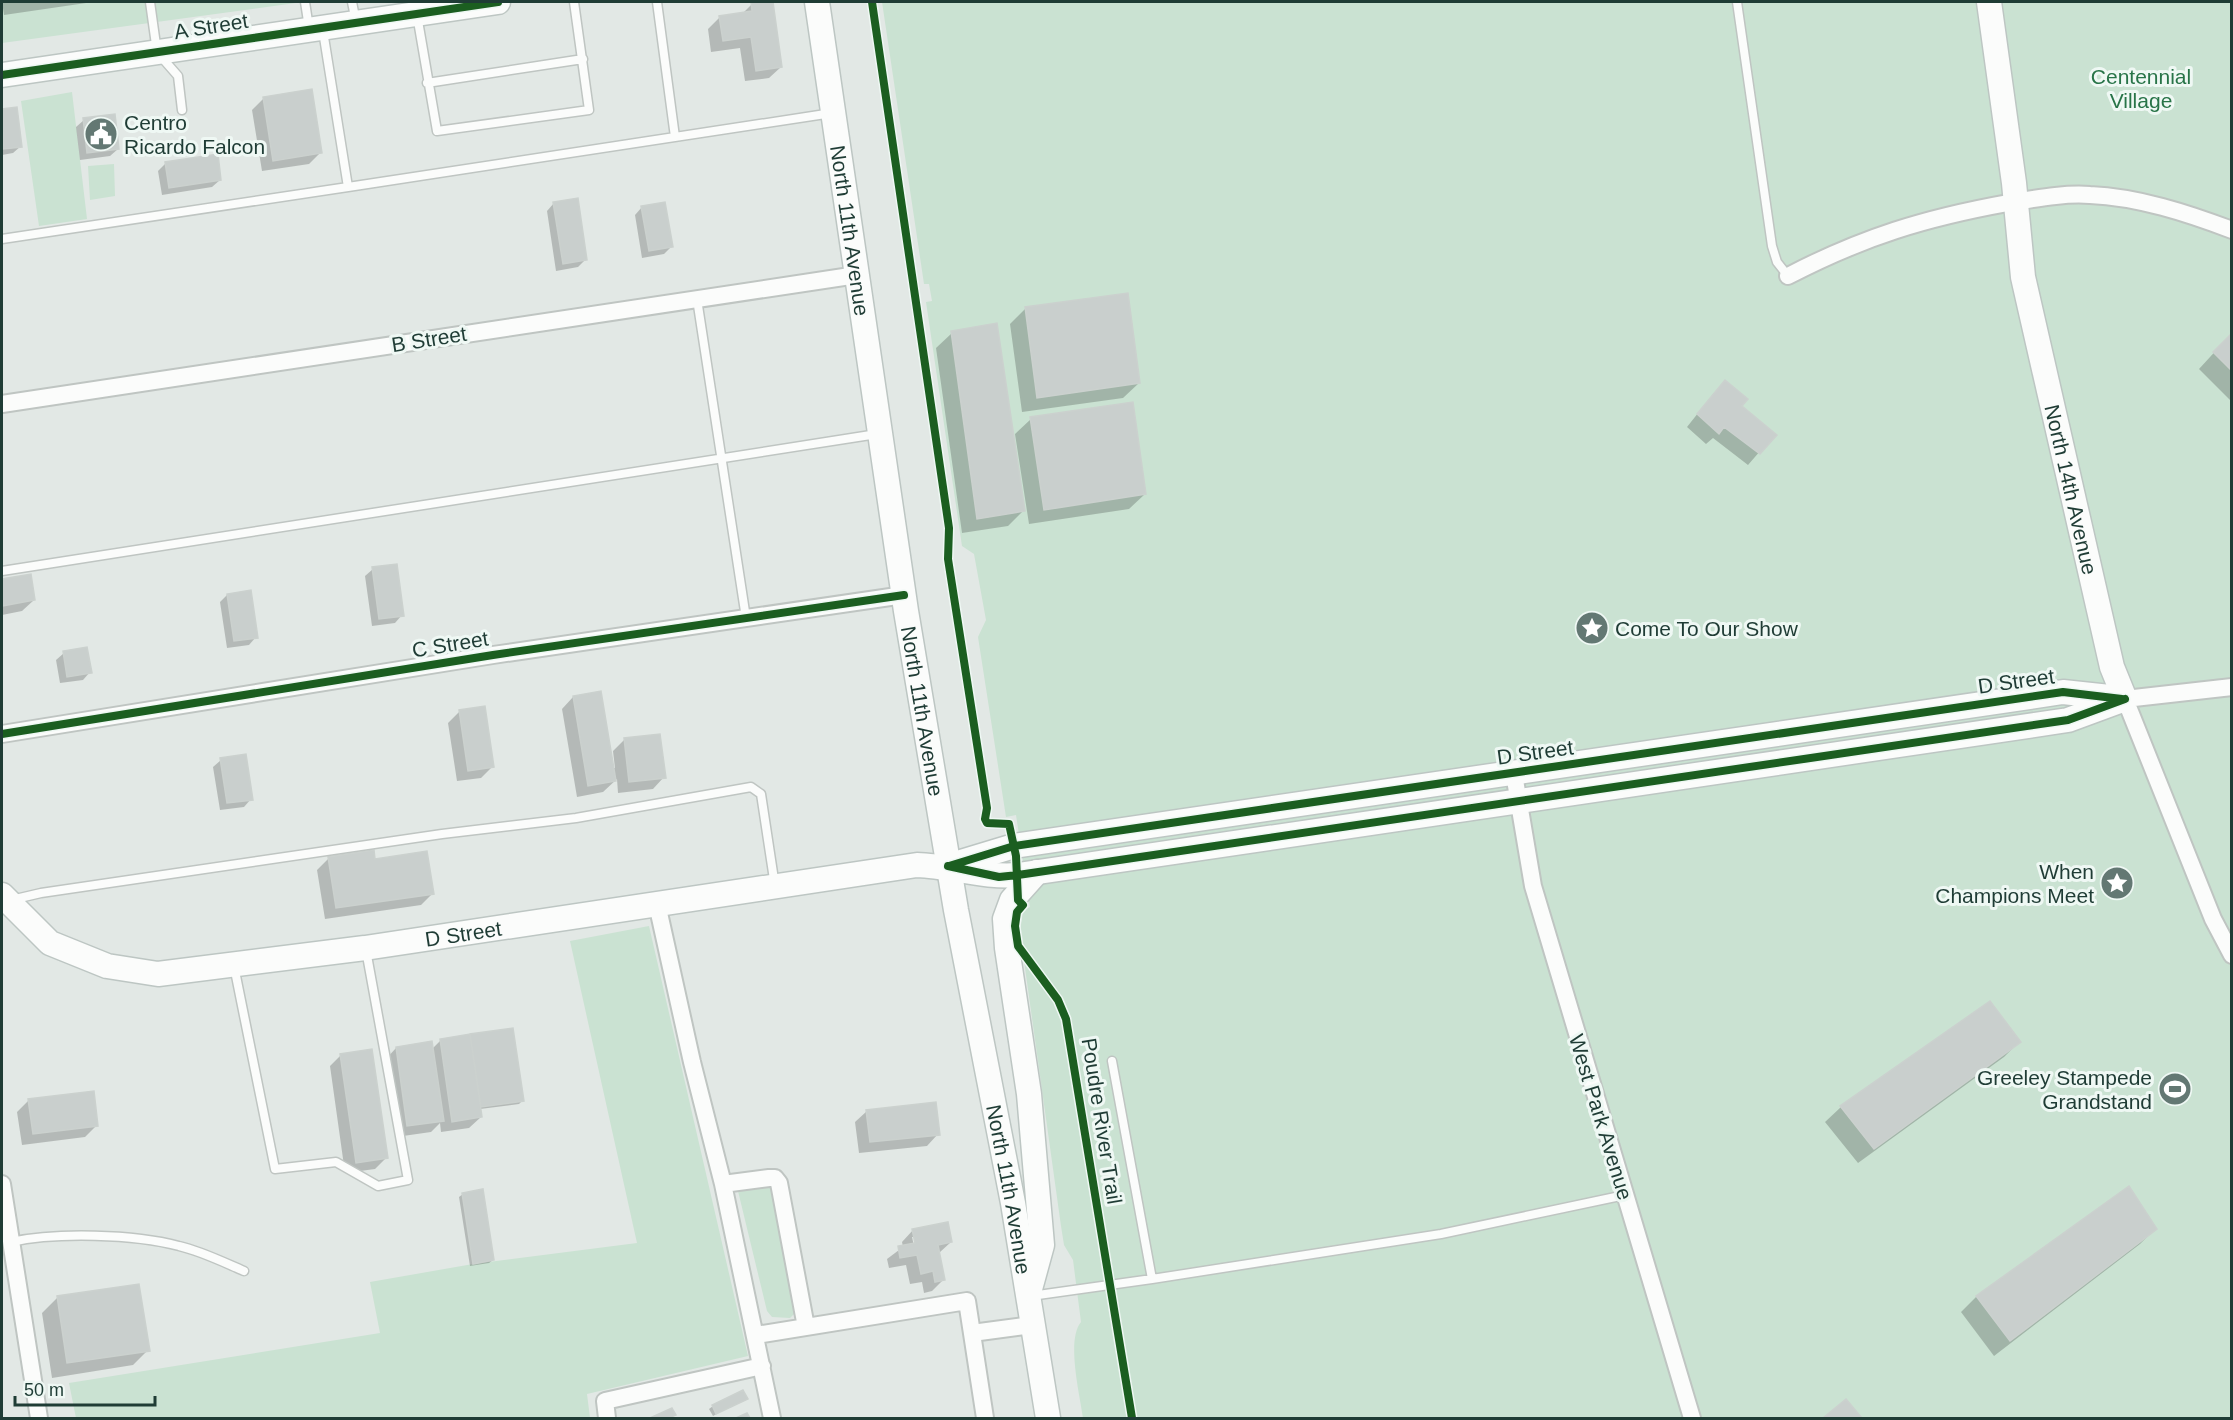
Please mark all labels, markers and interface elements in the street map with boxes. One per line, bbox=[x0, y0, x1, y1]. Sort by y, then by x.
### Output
street label: A Street bbox=[172, 9, 250, 43]
park label: Centennial Village bbox=[2091, 65, 2191, 112]
place label: Centro Ricardo Falcon bbox=[124, 111, 265, 158]
public building icon: Centro Ricardo Falcon bbox=[83, 116, 119, 152]
street label: North 11th Avenue bbox=[827, 144, 874, 317]
street label: B Street bbox=[390, 322, 468, 356]
street label: North 14th Avenue bbox=[2041, 402, 2102, 577]
place icon: Come To Our Show bbox=[1574, 610, 1610, 646]
place label: Come To Our Show bbox=[1615, 617, 1799, 640]
street label: North 11th Avenue bbox=[897, 624, 948, 798]
street label: C Street bbox=[410, 627, 490, 661]
street label: D Street bbox=[1976, 664, 2056, 698]
street label: D Street bbox=[1495, 735, 1575, 769]
place label: When Champions Meet bbox=[1935, 860, 2094, 907]
place icon: When Champions Meet bbox=[2099, 865, 2135, 901]
street label: D Street bbox=[423, 916, 503, 950]
street label: West Park Avenue bbox=[1565, 1031, 1637, 1203]
street label: Poudre River Trail bbox=[1077, 1036, 1127, 1206]
place label: Greeley Stampede Grandstand bbox=[1977, 1066, 2152, 1113]
sports icon: Greeley Stampede Grandstand bbox=[2157, 1071, 2193, 1107]
street label: North 11th Avenue bbox=[983, 1102, 1036, 1276]
scale bar bbox=[15, 1369, 154, 1407]
text: 50 m bbox=[24, 1380, 64, 1400]

